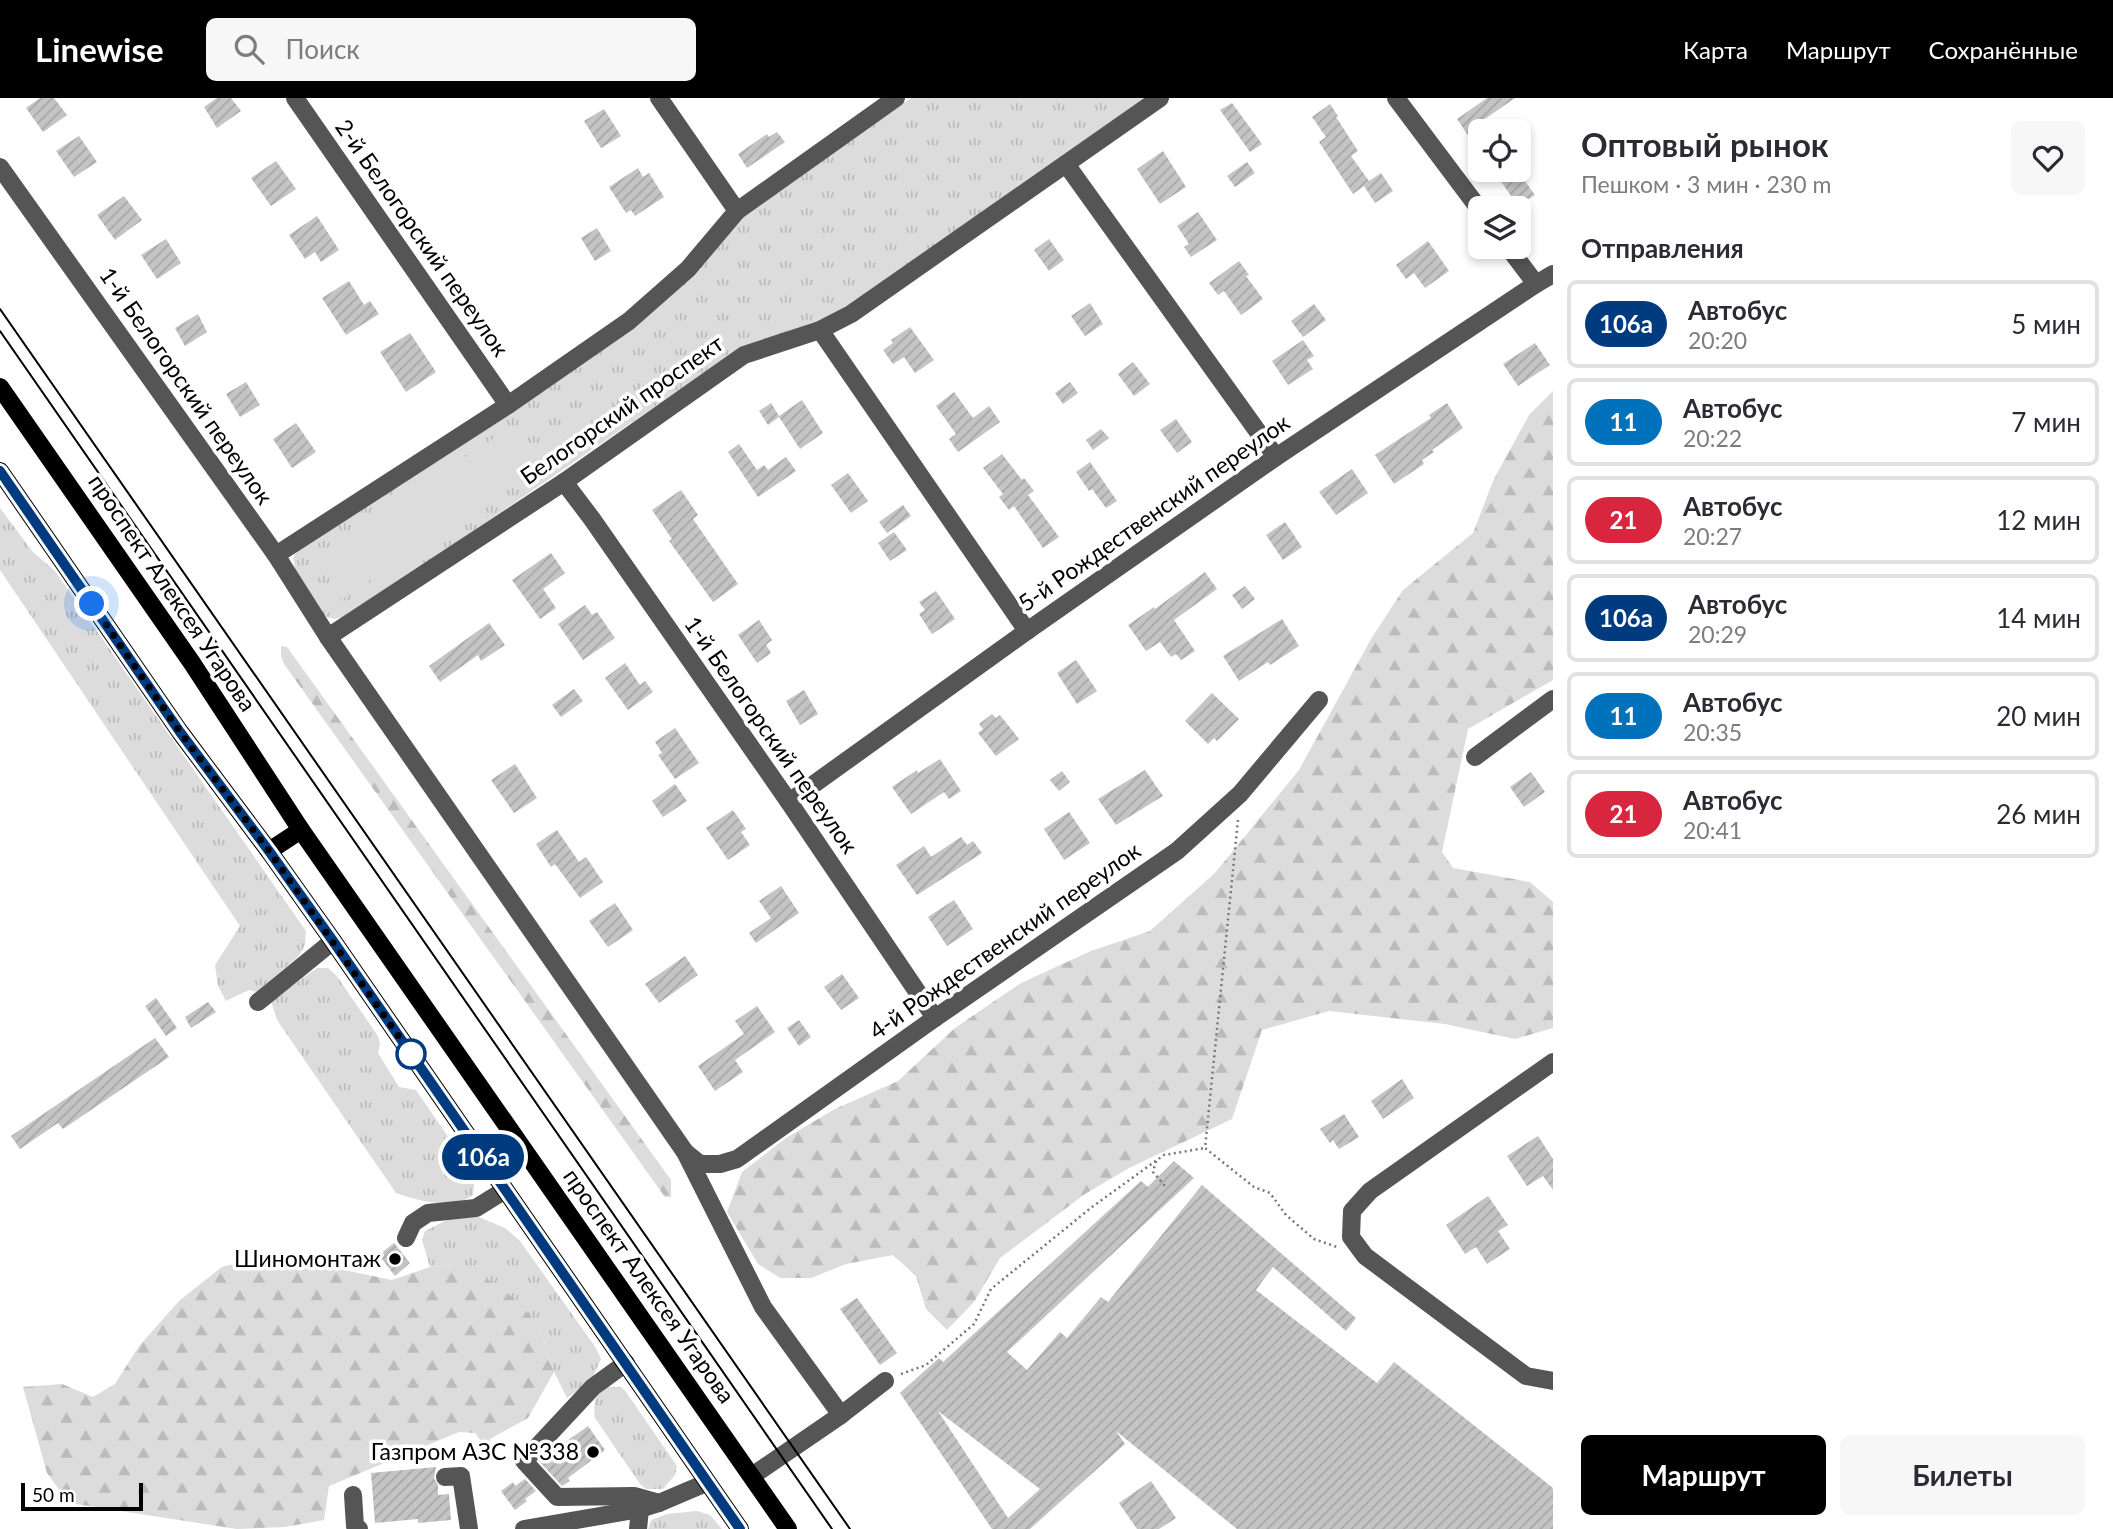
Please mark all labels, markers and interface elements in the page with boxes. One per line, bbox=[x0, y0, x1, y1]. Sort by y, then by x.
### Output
search box bbox=[206, 18, 696, 81]
text: Linewise bbox=[35, 29, 164, 69]
icon: search bbox=[230, 30, 268, 68]
text: Поиск bbox=[286, 33, 360, 65]
text: Карта bbox=[1683, 35, 1748, 64]
text: Маршрут bbox=[1786, 35, 1891, 64]
text: Сохранённые bbox=[1929, 35, 2078, 64]
street label: 2-й Белогорский переулок bbox=[330, 113, 515, 361]
map controls bbox=[1468, 119, 1531, 259]
button: locate bbox=[1468, 119, 1531, 182]
button: heart bbox=[2011, 121, 2085, 195]
text: Оптовый рынок bbox=[1581, 124, 1829, 164]
text: Пешком · 3 мин · 230 m bbox=[1581, 170, 1831, 198]
button: layers bbox=[1468, 196, 1531, 259]
text: Отправления bbox=[1581, 232, 1744, 264]
street label: 1-й Белогорский переулок bbox=[94, 261, 279, 509]
text: Автобус bbox=[1688, 294, 1787, 326]
text: 5 мин bbox=[2011, 308, 2081, 340]
text: 106а bbox=[1599, 309, 1653, 338]
text: 20:20 bbox=[1688, 326, 1747, 354]
street label: Белогорский проспект bbox=[515, 328, 729, 490]
text: Автобус bbox=[1683, 392, 1782, 424]
text: 7 мин bbox=[2011, 406, 2081, 438]
text: 11 bbox=[1610, 407, 1637, 436]
street label: 5-й Рождественский переулок bbox=[1013, 408, 1294, 617]
text: 20:22 bbox=[1683, 424, 1742, 452]
street label: проспект Алексея Угарова bbox=[83, 469, 263, 716]
text: Автобус bbox=[1683, 490, 1782, 522]
text: 12 мин bbox=[1996, 504, 2081, 536]
text: 21 bbox=[1610, 505, 1637, 534]
text: 20:27 bbox=[1683, 522, 1742, 550]
your location bbox=[74, 586, 109, 621]
text: Автобус bbox=[1688, 588, 1787, 620]
text: 14 мин bbox=[1996, 602, 2081, 634]
text: 106а bbox=[1599, 603, 1653, 632]
street label: 1-й Белогорский переулок bbox=[679, 610, 864, 858]
text: 20:29 bbox=[1688, 620, 1747, 648]
text: Автобус bbox=[1683, 686, 1782, 718]
text: 20 мин bbox=[1996, 700, 2081, 732]
text: 11 bbox=[1610, 701, 1637, 730]
text: 20:35 bbox=[1683, 718, 1742, 746]
text: Автобус bbox=[1683, 784, 1782, 816]
text: 26 мин bbox=[1996, 798, 2081, 830]
text: 21 bbox=[1610, 799, 1637, 828]
text: 20:41 bbox=[1683, 816, 1742, 844]
street label: 4-й Рождественский переулок bbox=[864, 836, 1145, 1045]
unlabelled marker bbox=[396, 1039, 426, 1069]
line badge: 106а bbox=[434, 1134, 532, 1180]
text: 106а bbox=[456, 1142, 510, 1171]
street label: проспект Алексея Угарова bbox=[558, 1163, 741, 1408]
place label: Шиномонтаж bbox=[234, 1244, 381, 1272]
marker: Шиномонтаж bbox=[387, 1251, 403, 1267]
button: Маршрут bbox=[1581, 1435, 1826, 1515]
button: Билеты bbox=[1840, 1435, 2085, 1515]
place label: Газпром АЗС №338 bbox=[371, 1437, 579, 1465]
marker: Газпром АЗС №338 bbox=[585, 1444, 601, 1460]
scale bar bbox=[21, 1480, 144, 1512]
text: 50 m bbox=[32, 1483, 75, 1506]

